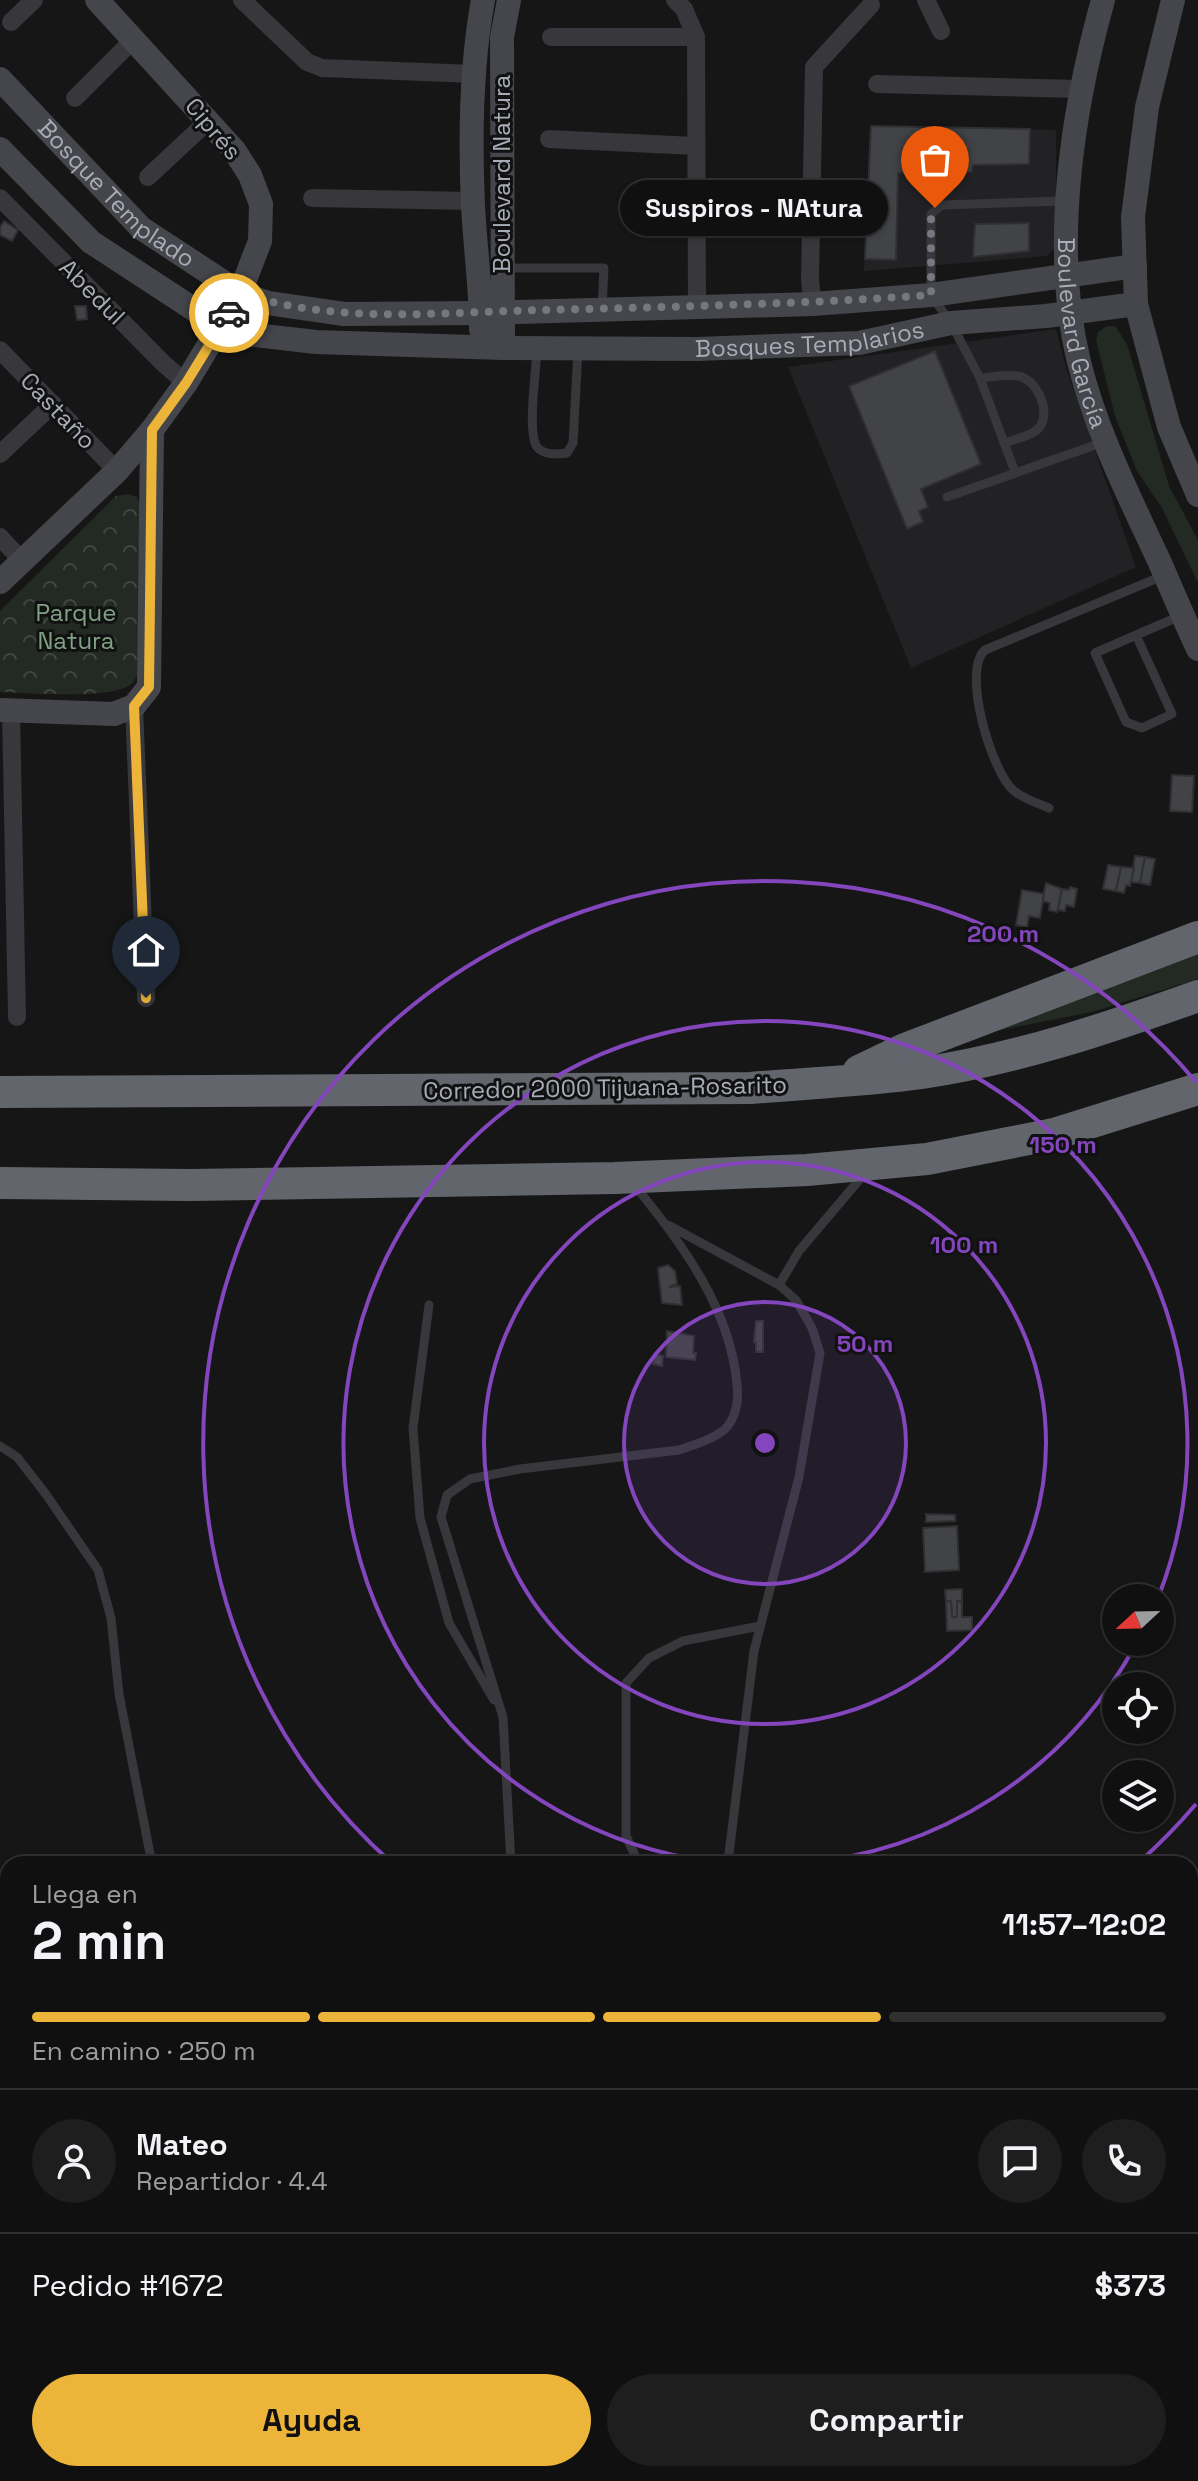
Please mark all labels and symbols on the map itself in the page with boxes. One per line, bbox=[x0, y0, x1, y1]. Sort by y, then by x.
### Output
street label: Boulevard Natura bbox=[486, 74, 517, 273]
street label: Ciprés bbox=[178, 91, 248, 166]
street label: Bosque Templado bbox=[31, 113, 201, 274]
pin bbox=[901, 126, 969, 208]
callout: Suspiros - NAtura bbox=[619, 180, 887, 236]
street label: Boulevard García bbox=[1051, 237, 1115, 433]
street label: Abedul bbox=[53, 252, 132, 331]
courier bbox=[189, 273, 269, 353]
street label: Bosques Templarios bbox=[694, 313, 927, 364]
street label: Castaño bbox=[14, 365, 103, 456]
park label: Parque Natura bbox=[36, 597, 116, 656]
pin bbox=[112, 916, 180, 998]
text: 200 m bbox=[967, 918, 1039, 949]
street label: Corredor 2000 Tijuana-Rosarito bbox=[423, 1069, 787, 1106]
text: 150 m bbox=[1029, 1129, 1097, 1160]
text: 100 m bbox=[930, 1229, 998, 1260]
text: 50 m bbox=[837, 1328, 893, 1359]
centre of rings bbox=[751, 1429, 779, 1457]
north arrow bbox=[1102, 1584, 1174, 1656]

